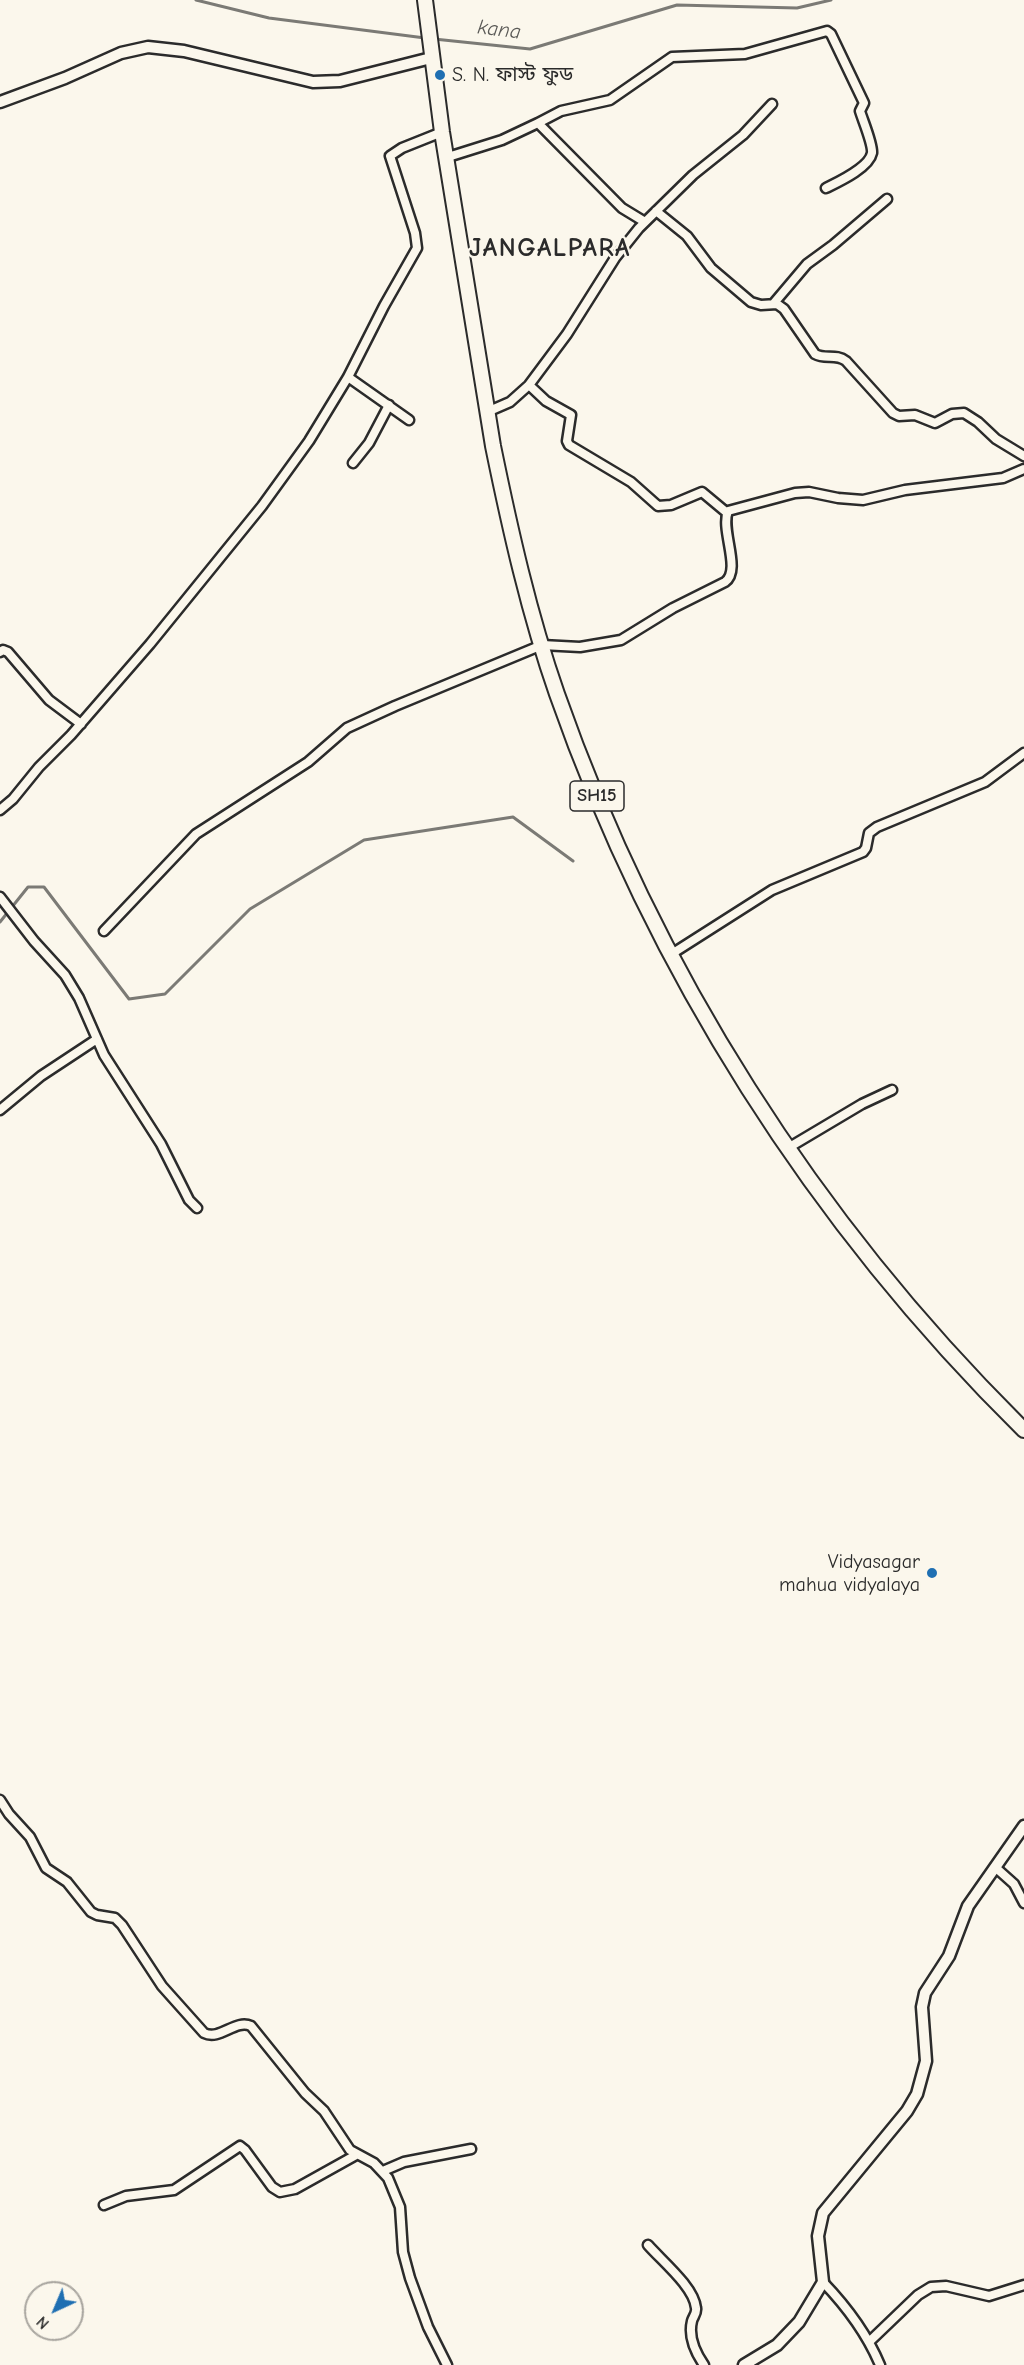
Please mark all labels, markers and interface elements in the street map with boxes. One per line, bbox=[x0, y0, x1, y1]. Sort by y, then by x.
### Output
water label: kana bbox=[476, 15, 522, 45]
place label: S. N. ফাস্ট ফুড bbox=[452, 63, 573, 87]
marker: S. N. ফাস্ট ফুড bbox=[433, 68, 447, 82]
district label: JANGALPARA bbox=[469, 233, 631, 265]
road number: SH15 bbox=[570, 781, 624, 811]
place label: Vidyasagar mahua vidyalaya bbox=[779, 1550, 920, 1597]
marker: Vidyasagar mahua vidyalaya bbox=[925, 1566, 939, 1580]
north arrow bbox=[24, 2281, 84, 2341]
text: N bbox=[33, 2312, 53, 2333]

